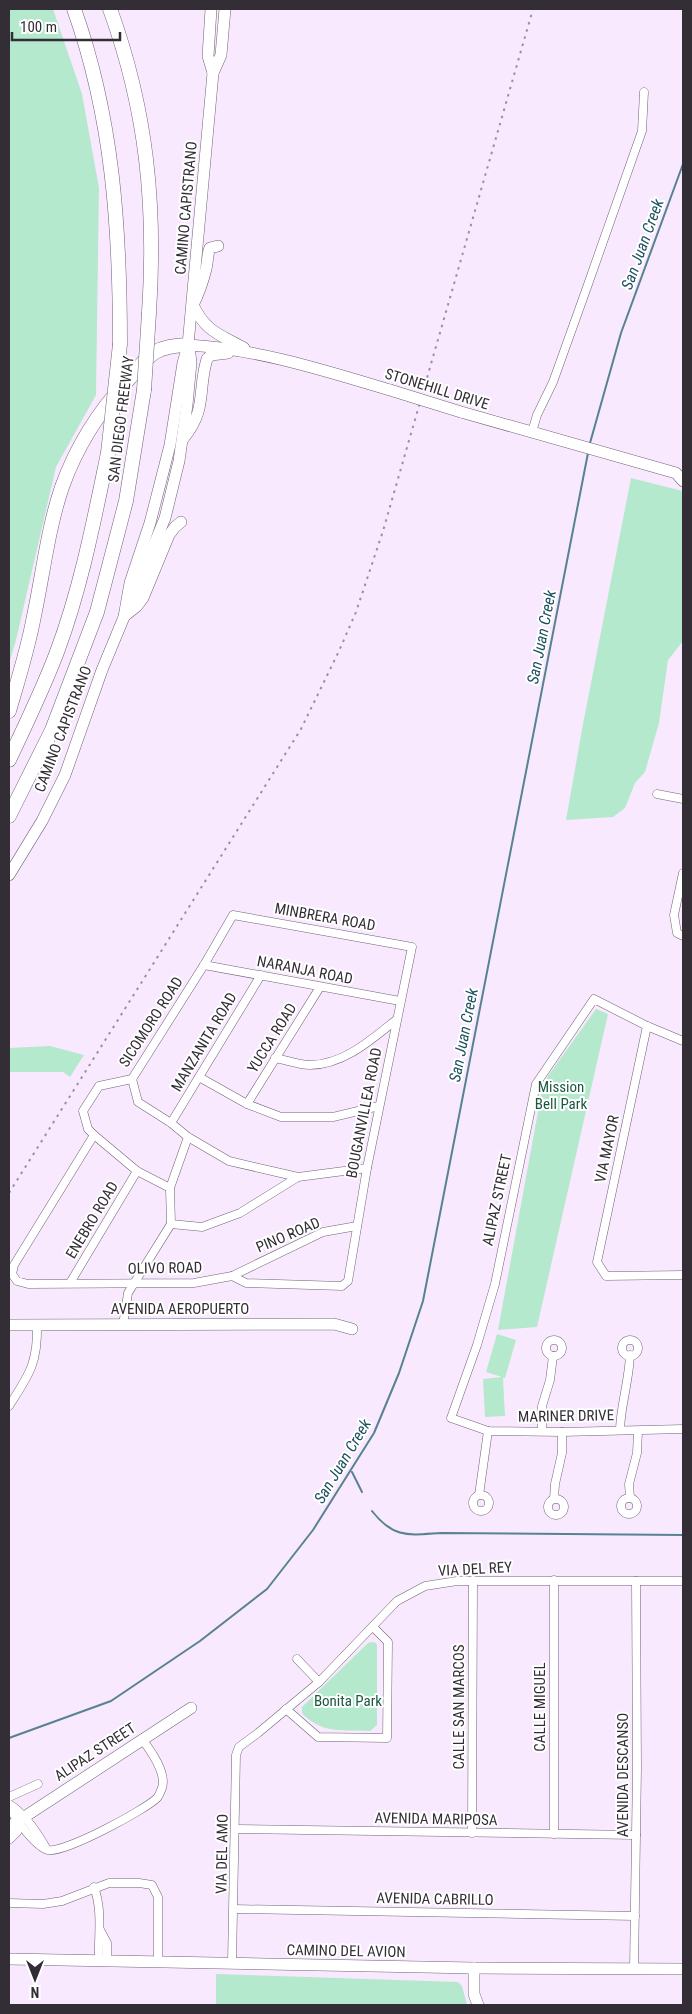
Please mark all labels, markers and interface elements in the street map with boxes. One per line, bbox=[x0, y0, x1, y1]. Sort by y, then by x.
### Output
scale bar bbox=[12, 10, 120, 42]
text: 100 m bbox=[20, 18, 57, 36]
street label: CAMINO CAPISTRANO bbox=[171, 141, 201, 275]
water label: San Juan Creek bbox=[617, 195, 668, 292]
street label: SAN DIEGO FREEWAY bbox=[104, 355, 138, 483]
street label: STONEHILL DRIVE bbox=[383, 365, 491, 413]
water label: San Juan Creek bbox=[523, 588, 560, 686]
street label: CAMINO CAPISTRANO bbox=[31, 663, 95, 795]
street label: MINBRERA ROAD bbox=[273, 899, 377, 935]
street label: NARANJA ROAD bbox=[256, 952, 354, 988]
street label: SICOMORO ROAD bbox=[115, 974, 187, 1070]
water label: San Juan Creek bbox=[445, 986, 482, 1084]
street label: MANZANITA ROAD bbox=[167, 989, 241, 1095]
street label: YUCCA ROAD bbox=[244, 1000, 300, 1076]
street label: BOUGANVILLEA ROAD bbox=[343, 1046, 385, 1180]
park label: Mission Bell Park bbox=[535, 1078, 587, 1113]
street label: VIA MAYOR bbox=[591, 1114, 623, 1184]
street label: ALIPAZ STREET bbox=[479, 1152, 516, 1247]
street label: ENEBRO ROAD bbox=[62, 1178, 122, 1262]
street label: PINO ROAD bbox=[253, 1213, 323, 1257]
street label: OLIVO ROAD bbox=[127, 1258, 203, 1278]
street label: AVENIDA AEROPUERTO bbox=[111, 1300, 249, 1318]
street label: MARINER DRIVE bbox=[518, 1406, 614, 1426]
water label: San Juan Creek bbox=[310, 1415, 376, 1507]
street label: VIA DEL REY bbox=[437, 1558, 513, 1580]
street label: CALLE SAN MARCOS bbox=[450, 1644, 468, 1769]
street label: CALLE MIGUEL bbox=[531, 1662, 549, 1752]
park label: Bonita Park bbox=[314, 1692, 382, 1710]
street label: AVENIDA DESCANSO bbox=[614, 1713, 632, 1837]
street label: ALIPAZ STREET bbox=[51, 1719, 139, 1785]
street label: AVENIDA MARIPOSA bbox=[374, 1809, 498, 1829]
street label: VIA DEL AMO bbox=[212, 1814, 232, 1894]
street label: AVENIDA CABRILLO bbox=[376, 1889, 494, 1909]
street label: CAMINO DEL AVION bbox=[286, 1941, 406, 1961]
north arrow bbox=[10, 1954, 60, 2004]
text: N bbox=[31, 1984, 39, 2000]

